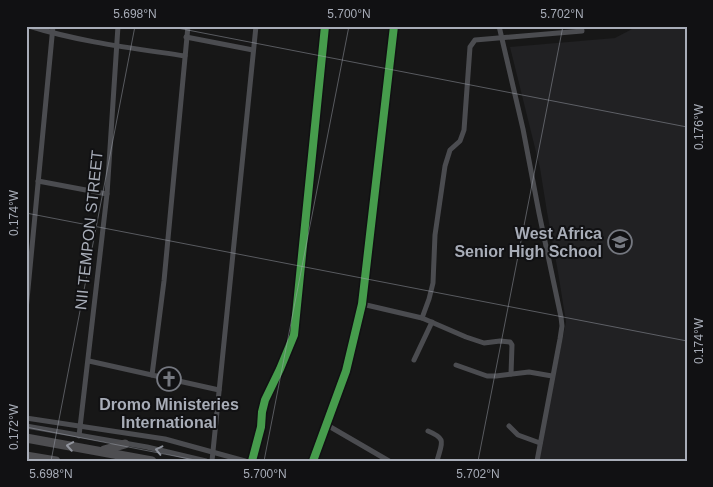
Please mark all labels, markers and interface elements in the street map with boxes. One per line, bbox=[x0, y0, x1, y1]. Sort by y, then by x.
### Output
text: 5.698°N bbox=[113, 7, 157, 21]
text: 5.700°N bbox=[327, 7, 371, 21]
text: 5.702°N bbox=[540, 7, 584, 21]
text: 0.176°W bbox=[692, 103, 706, 150]
street label: NII TEMPON STREET bbox=[72, 149, 106, 311]
text: 0.174°W bbox=[7, 189, 21, 236]
place label: West Africa Senior High School bbox=[454, 225, 602, 260]
school or university icon: West Africa Senior High School bbox=[607, 229, 633, 255]
text: 0.174°W bbox=[692, 317, 706, 364]
church icon: Dromo Ministeries International bbox=[156, 366, 182, 392]
place label: Dromo Ministeries International bbox=[99, 396, 239, 431]
text: 0.172°W bbox=[7, 403, 21, 450]
one-way arrow bbox=[65, 441, 74, 451]
one-way arrow bbox=[154, 445, 163, 456]
text: 5.698°N bbox=[29, 467, 73, 481]
text: 5.700°N bbox=[243, 467, 287, 481]
text: 5.702°N bbox=[456, 467, 500, 481]

